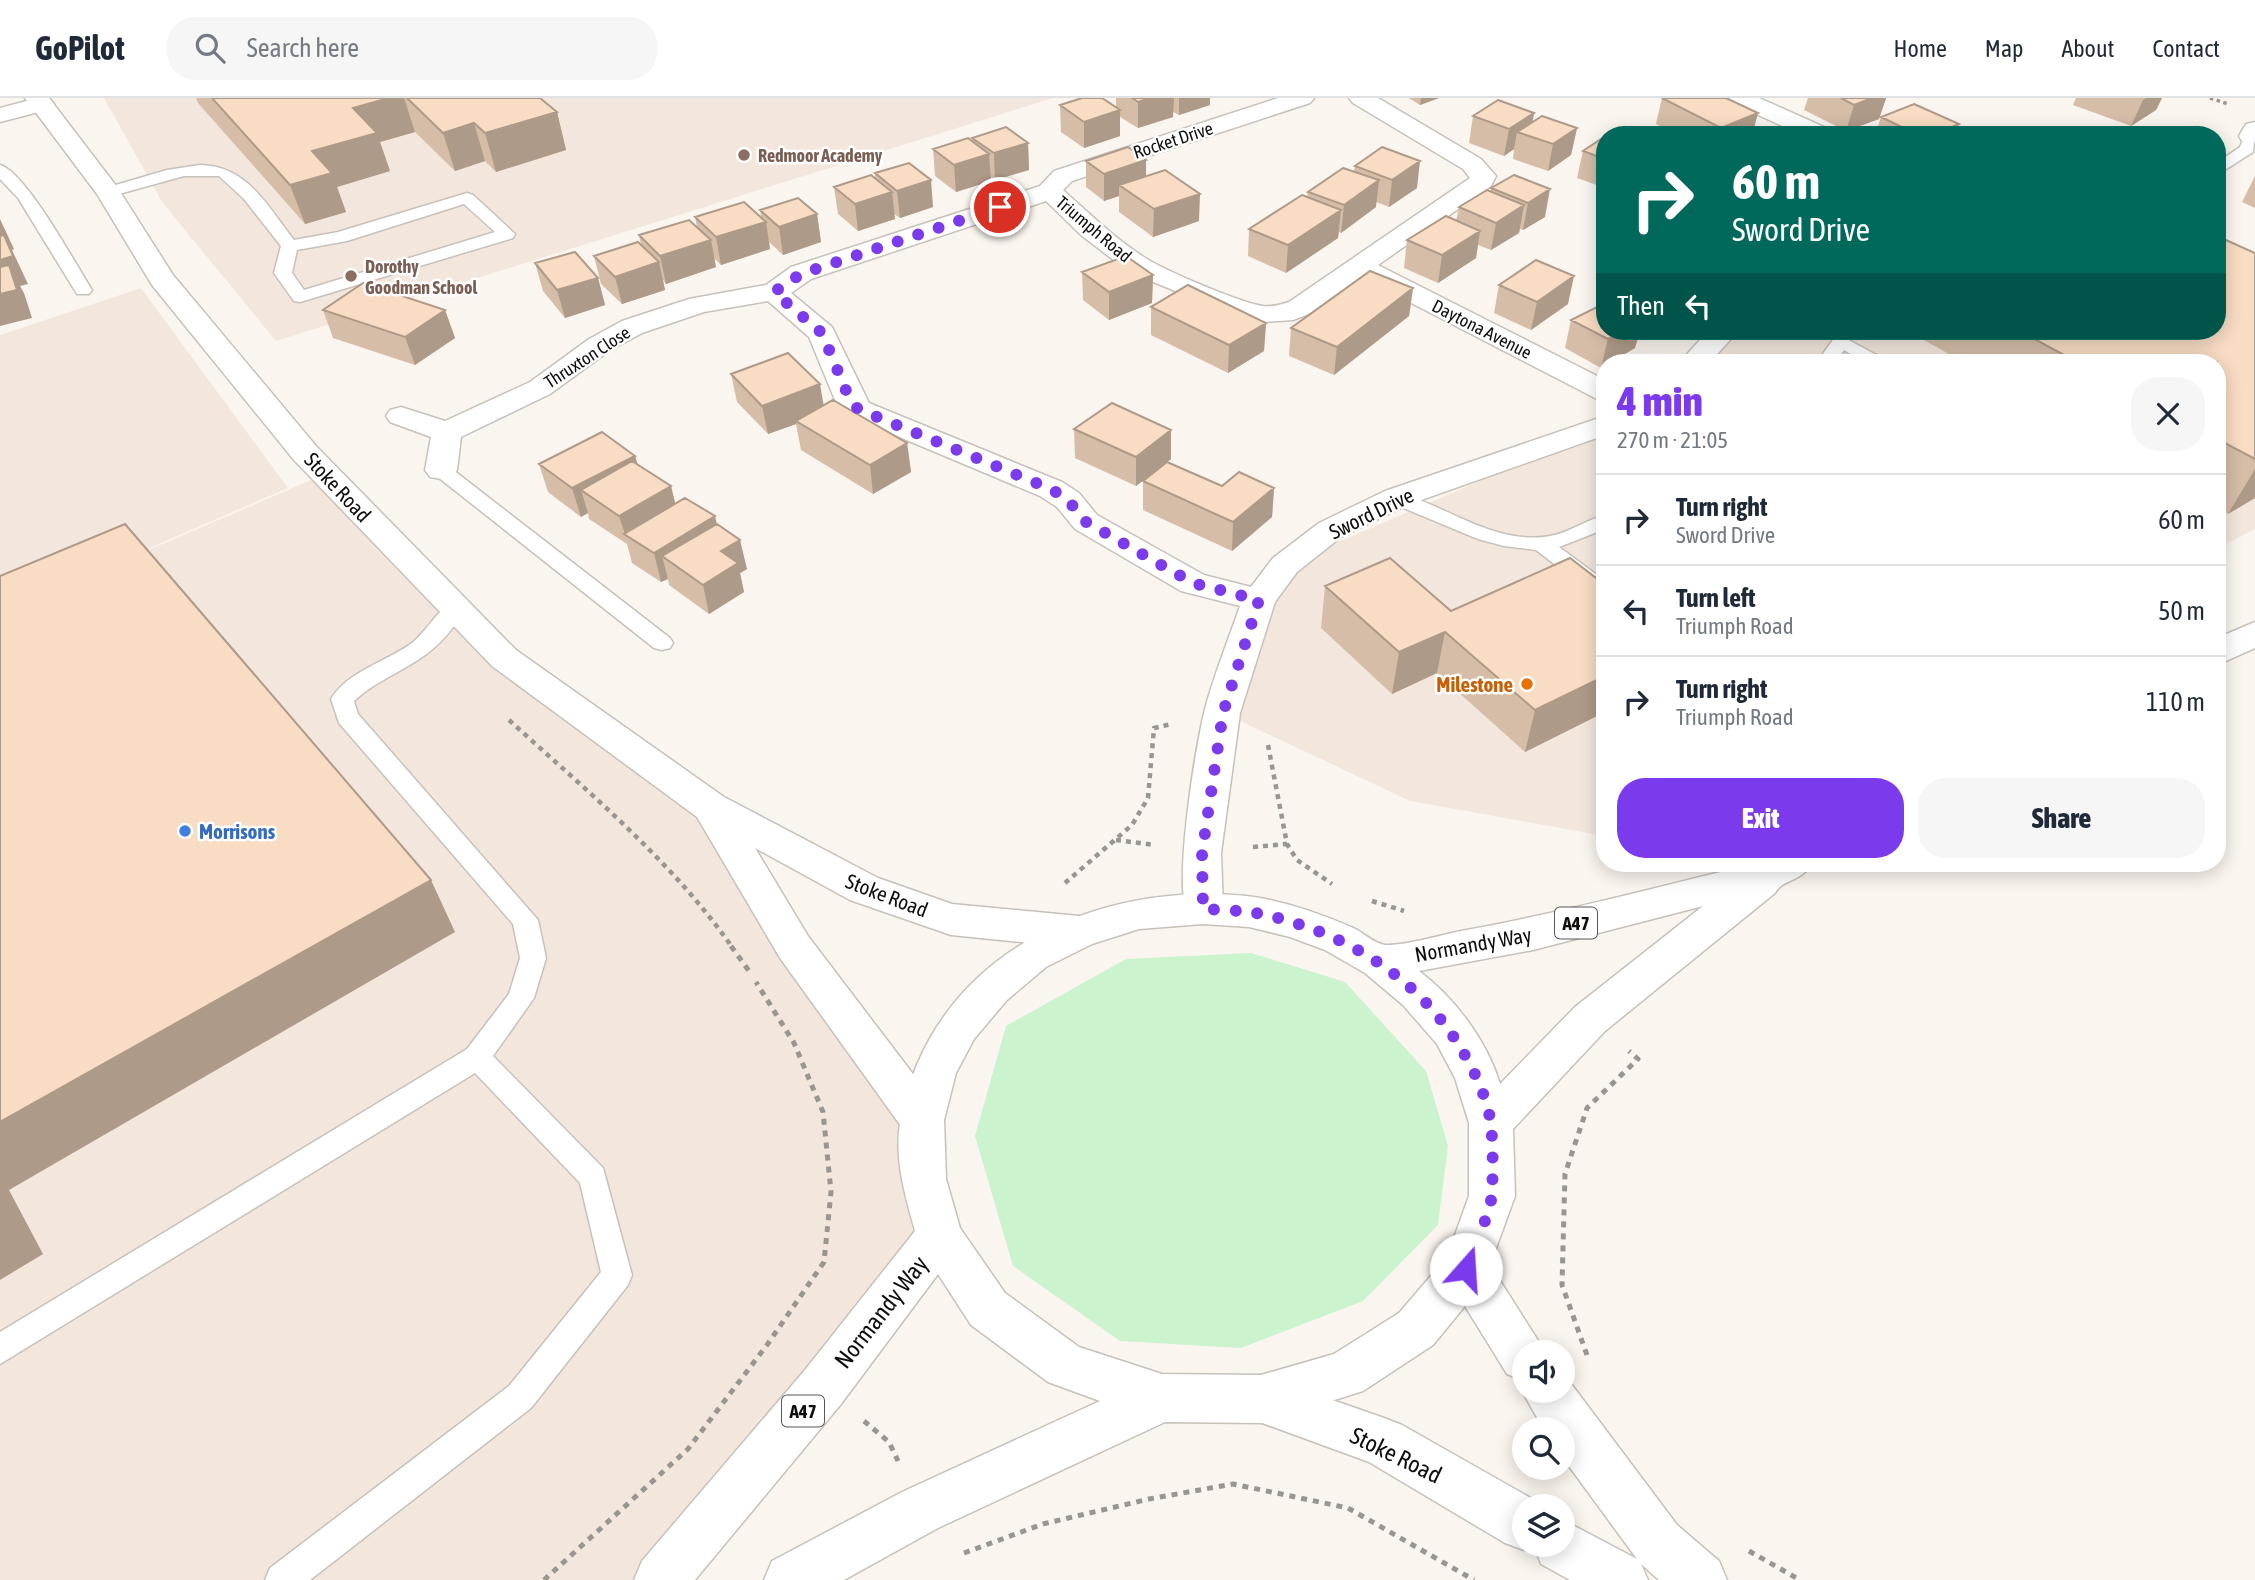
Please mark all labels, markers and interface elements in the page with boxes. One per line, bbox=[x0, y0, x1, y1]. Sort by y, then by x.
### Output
search box bbox=[167, 17, 657, 80]
text: GoPilot bbox=[35, 29, 125, 67]
icon: search bbox=[191, 29, 229, 67]
text: Search here bbox=[247, 33, 359, 63]
text: Home bbox=[1893, 35, 1947, 62]
text: Map bbox=[1985, 35, 2023, 62]
text: About bbox=[2061, 35, 2114, 62]
text: Contact bbox=[2152, 35, 2220, 62]
street label: Rocket Drive bbox=[1131, 117, 1215, 163]
place label: Redmoor Academy bbox=[758, 145, 883, 166]
marker: Redmoor Academy bbox=[736, 147, 752, 163]
text: 60 m bbox=[1732, 153, 1820, 209]
icon: right bbox=[1617, 154, 1708, 245]
pin bbox=[970, 177, 1030, 237]
icon: arrive bbox=[981, 188, 1019, 226]
street label: Triumph Road bbox=[1052, 191, 1136, 267]
text: Sword Drive bbox=[1732, 211, 1870, 248]
place label: Dorothy Goodman School bbox=[365, 256, 477, 298]
marker: Dorothy Goodman School bbox=[343, 268, 359, 284]
icon: left bbox=[1679, 287, 1717, 325]
text: Then bbox=[1617, 291, 1665, 321]
street label: Daytona Avenue bbox=[1429, 295, 1535, 363]
street label: Thruxton Close bbox=[540, 322, 634, 392]
text: 4 min bbox=[1617, 377, 1703, 425]
button: close bbox=[2131, 377, 2205, 451]
text: 270 m · 21:05 bbox=[1617, 427, 1728, 453]
street label: Stoke Road bbox=[300, 447, 376, 527]
street label: Sword Drive bbox=[1325, 482, 1417, 544]
text: Turn right bbox=[1676, 492, 1767, 522]
icon: right bbox=[1617, 501, 1655, 539]
text: 60 m bbox=[2158, 505, 2205, 535]
text: Sword Drive bbox=[1676, 522, 1775, 548]
text: Turn left bbox=[1676, 583, 1756, 613]
icon: left bbox=[1617, 592, 1655, 630]
text: 50 m bbox=[2158, 596, 2205, 626]
text: Triumph Road bbox=[1676, 613, 1794, 639]
place label: Milestone bbox=[1436, 672, 1513, 696]
text: Turn right bbox=[1676, 674, 1767, 704]
marker: Milestone bbox=[1519, 676, 1535, 692]
icon: right bbox=[1617, 683, 1655, 721]
text: 110 m bbox=[2146, 687, 2205, 717]
text: Triumph Road bbox=[1676, 704, 1794, 730]
button: Exit bbox=[1617, 778, 1904, 858]
button: Share bbox=[1918, 778, 2205, 858]
place label: Morrisons bbox=[199, 819, 276, 843]
marker: Morrisons bbox=[177, 823, 193, 839]
street label: Stoke Road bbox=[843, 868, 931, 922]
road number: A47 bbox=[1555, 908, 1597, 938]
street label: Normandy Way bbox=[1413, 922, 1534, 966]
position arrow bbox=[1429, 1232, 1503, 1306]
street label: Normandy Way bbox=[829, 1250, 933, 1373]
map controls bbox=[1512, 1340, 1575, 1557]
button: sound bbox=[1512, 1340, 1575, 1403]
road number: A47 bbox=[782, 1396, 824, 1427]
button: search bbox=[1512, 1417, 1575, 1480]
street label: Stoke Road bbox=[1346, 1421, 1446, 1489]
button: layers bbox=[1512, 1494, 1575, 1557]

